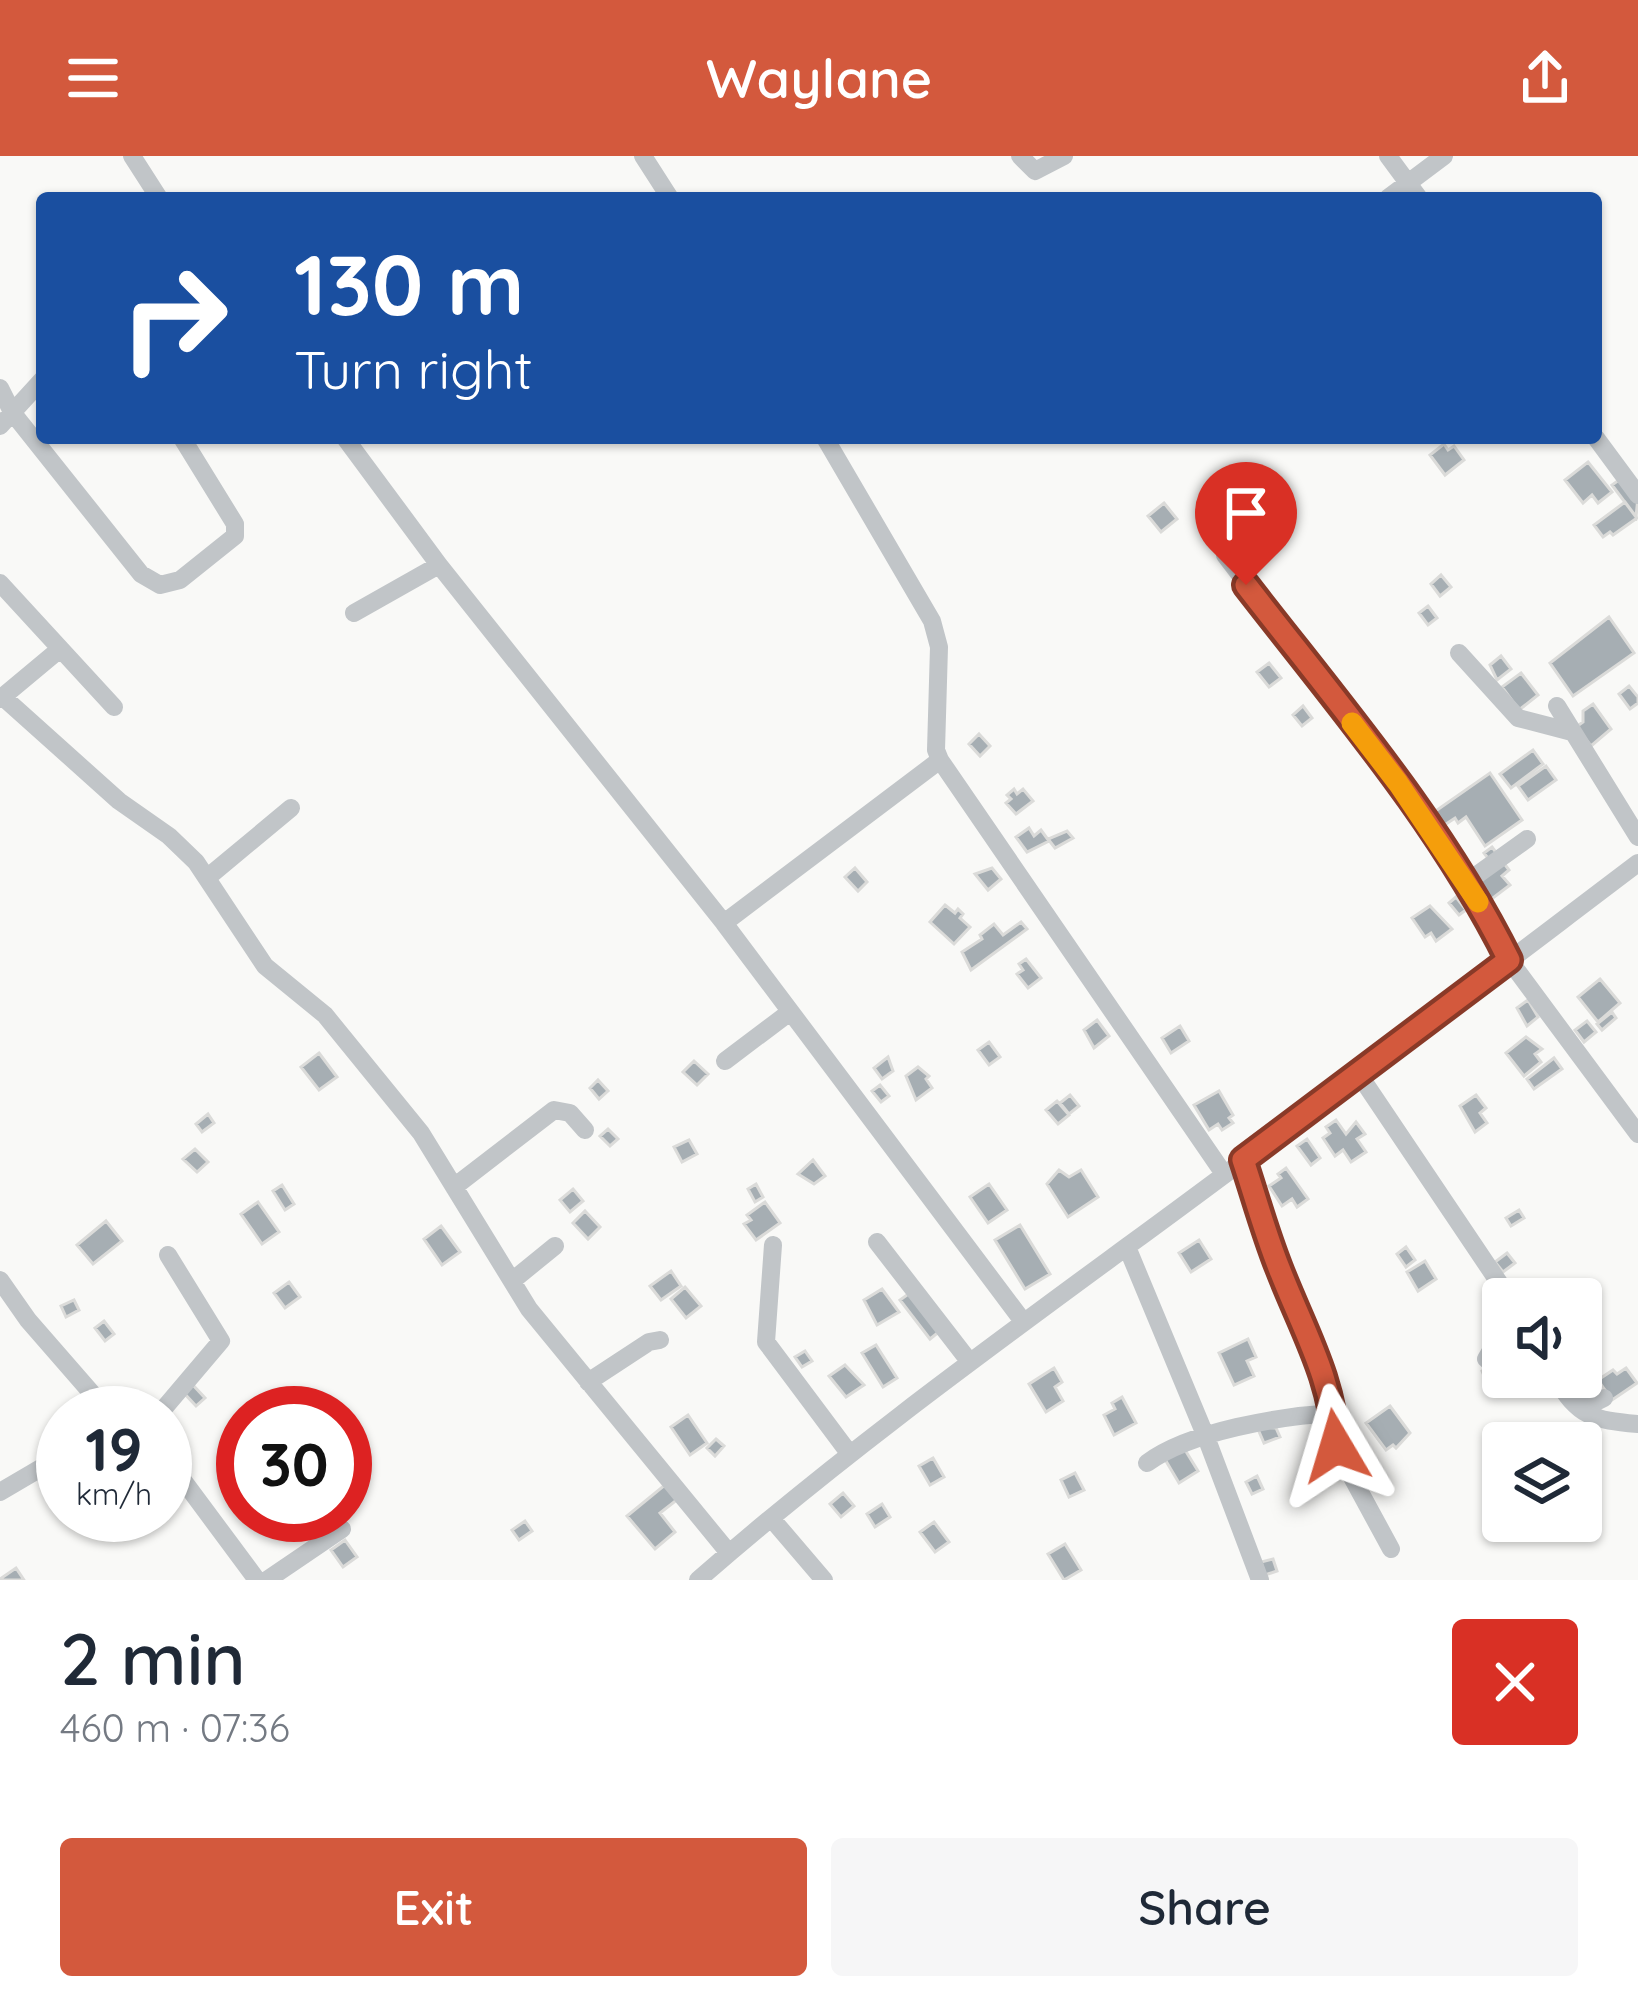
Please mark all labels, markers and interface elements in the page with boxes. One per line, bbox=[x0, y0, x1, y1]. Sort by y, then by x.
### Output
text: Waylane bbox=[706, 44, 932, 112]
icon: menu bbox=[60, 45, 126, 111]
icon: share bbox=[1512, 45, 1578, 111]
text: 130 m bbox=[294, 231, 524, 336]
icon: right bbox=[96, 240, 252, 396]
text: Turn right bbox=[294, 335, 533, 403]
pin bbox=[1195, 462, 1297, 585]
icon: arrive bbox=[1213, 480, 1279, 546]
map controls bbox=[1482, 1278, 1602, 1542]
button: sound bbox=[1482, 1278, 1602, 1398]
position arrow bbox=[1273, 1383, 1399, 1509]
speed limit sign: 30 bbox=[216, 1386, 372, 1542]
text: 19 bbox=[85, 1411, 143, 1486]
button: layers bbox=[1482, 1422, 1602, 1542]
text: km/h bbox=[76, 1475, 152, 1513]
text: 2 min bbox=[60, 1613, 246, 1703]
button: close bbox=[1452, 1619, 1578, 1745]
text: 460 m · 07:36 bbox=[60, 1703, 290, 1752]
button: Exit bbox=[60, 1838, 807, 1976]
button: Share bbox=[831, 1838, 1578, 1976]

